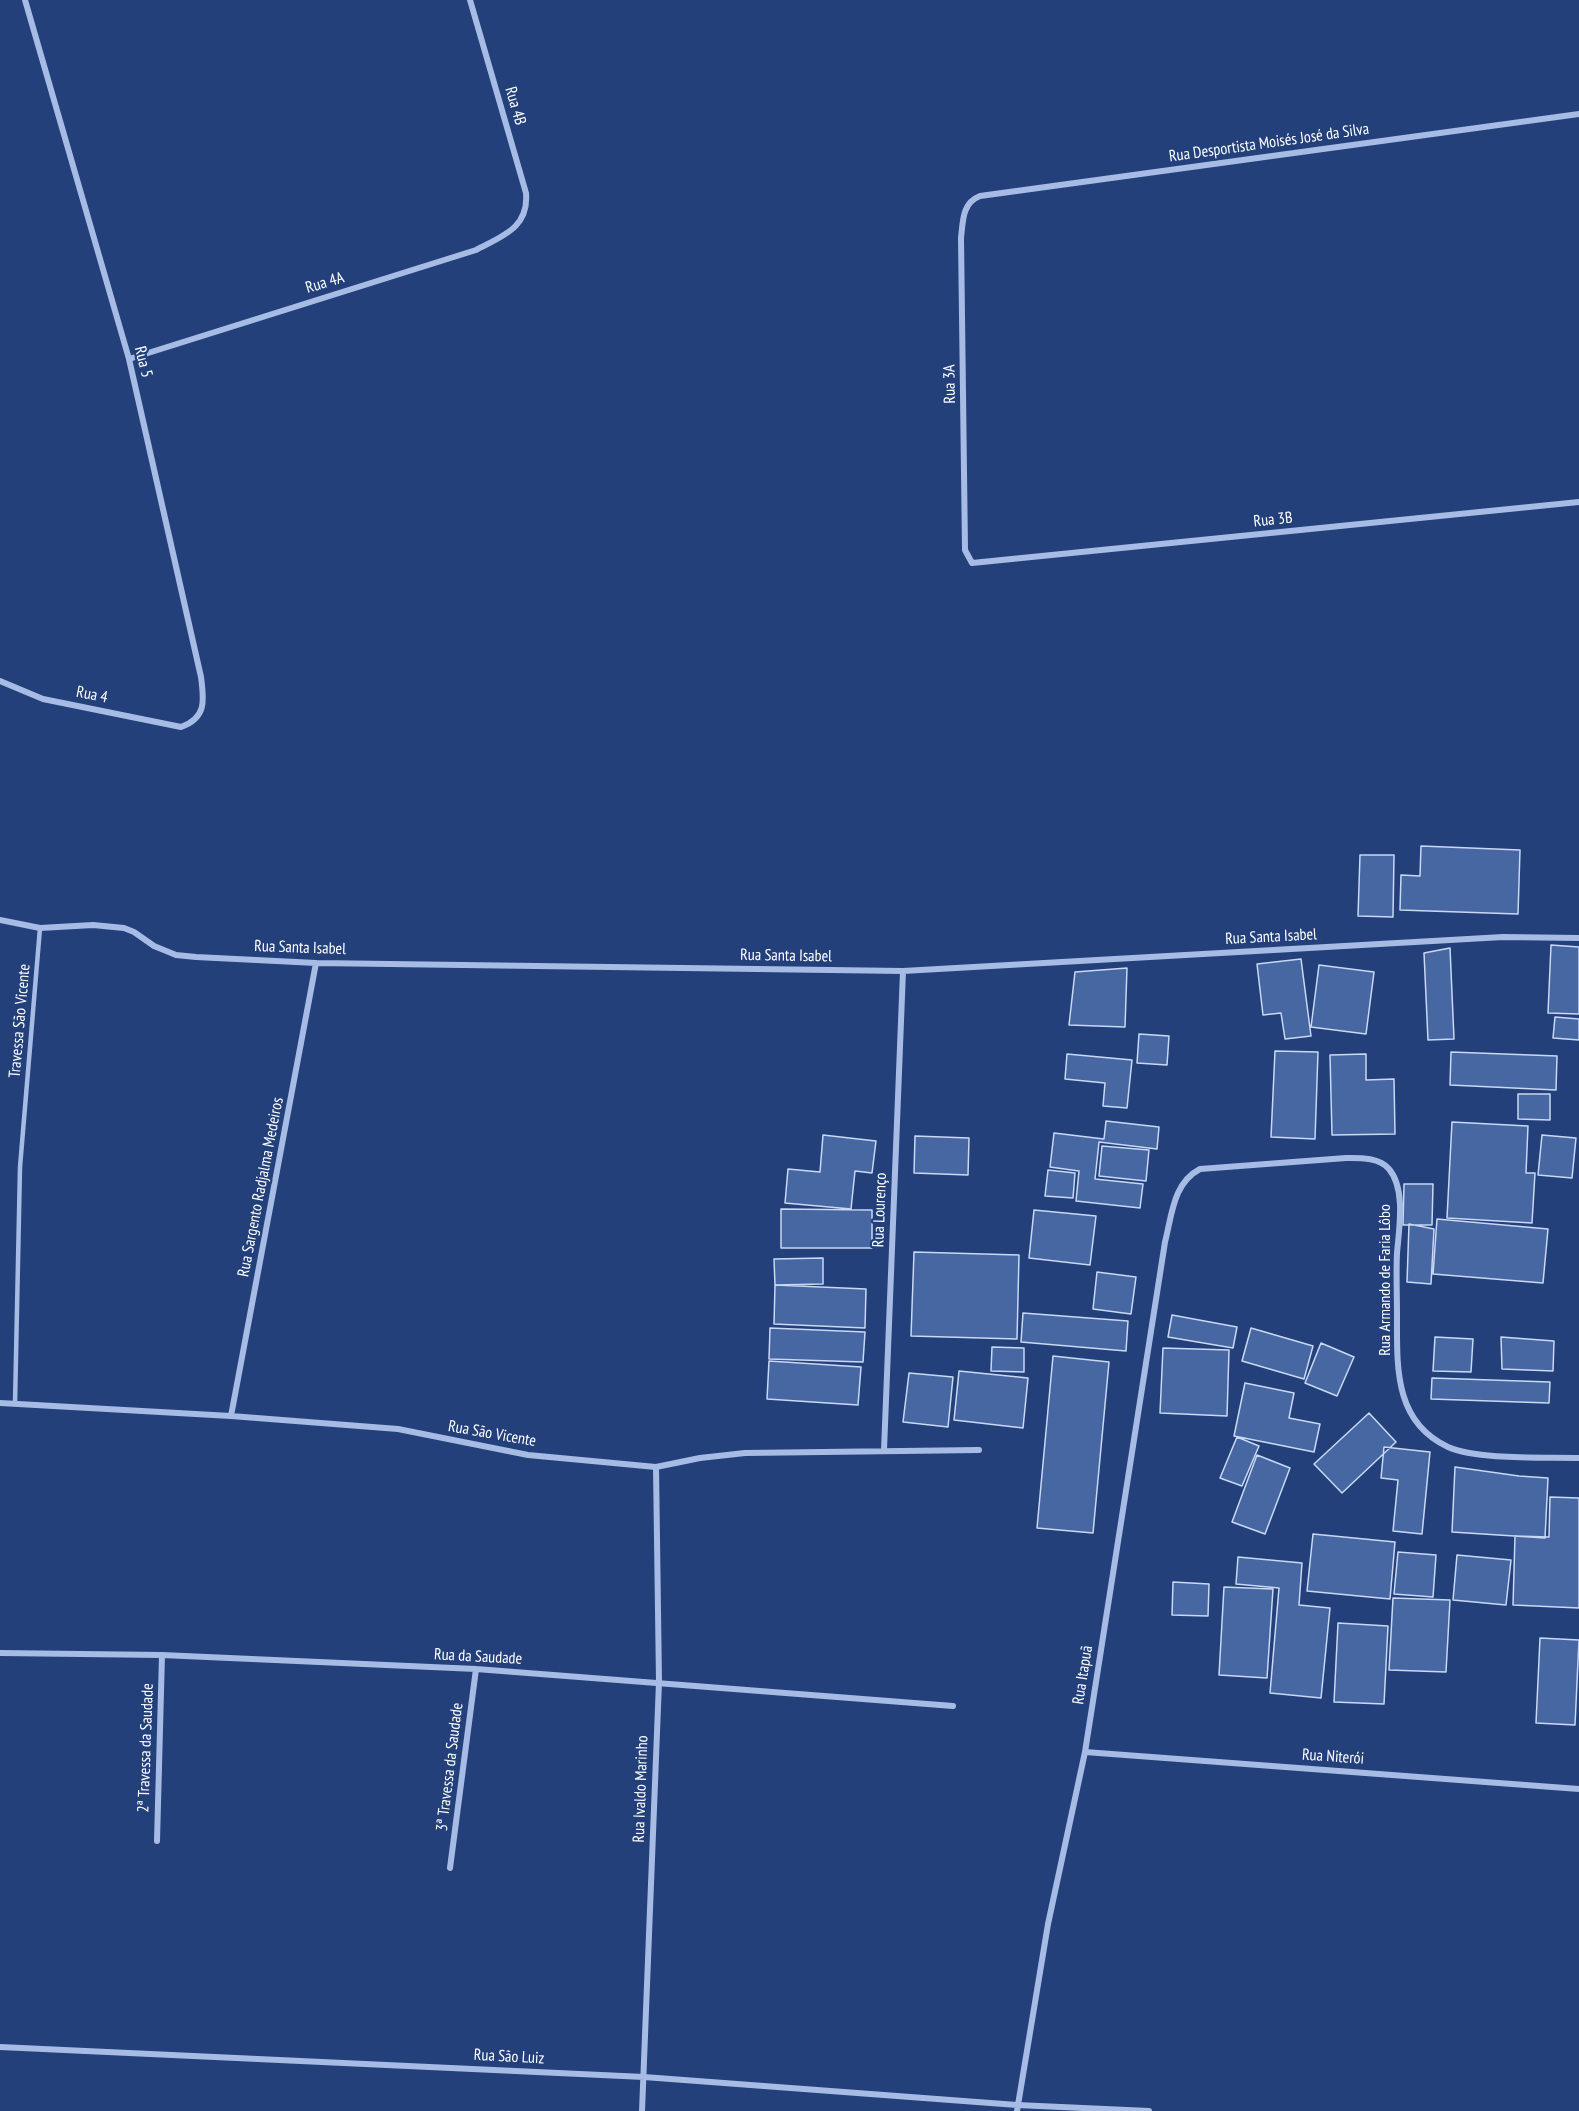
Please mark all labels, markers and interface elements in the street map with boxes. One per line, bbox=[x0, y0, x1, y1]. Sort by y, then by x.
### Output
street label: Rua 4B bbox=[500, 85, 530, 127]
street label: Rua Desportista Moisés José da Silva bbox=[1168, 119, 1370, 167]
street label: Rua 4A bbox=[303, 268, 347, 298]
street label: Rua 5 bbox=[130, 344, 156, 380]
street label: Rua 3A bbox=[940, 364, 960, 404]
street label: Rua 3B bbox=[1253, 508, 1293, 532]
street label: Rua 4 bbox=[75, 683, 109, 707]
street label: Rua Santa Isabel bbox=[1225, 925, 1317, 949]
street label: Rua Santa Isabel bbox=[254, 937, 346, 959]
street label: Rua Santa Isabel bbox=[740, 946, 832, 966]
street label: Travessa São Vicente bbox=[5, 963, 35, 1079]
street label: Rua Sargento Radjalma Medeiros bbox=[234, 1096, 288, 1278]
street label: Rua Lourenço bbox=[869, 1172, 891, 1248]
street label: Rua Armando de Faria Lôbo bbox=[1375, 1204, 1395, 1356]
street label: Rua São Vicente bbox=[447, 1417, 537, 1451]
street label: Rua Itapuã bbox=[1069, 1644, 1097, 1706]
street label: Rua da Saudade bbox=[433, 1645, 523, 1669]
street label: 2ª Travessa da Saudade bbox=[134, 1683, 158, 1813]
street label: 3ª Travessa da Saudade bbox=[433, 1702, 467, 1832]
street label: Rua Ivaldo Marinho bbox=[630, 1735, 652, 1843]
street label: Rua Niterói bbox=[1301, 1745, 1365, 1769]
street label: Rua São Luiz bbox=[473, 2046, 545, 2068]

